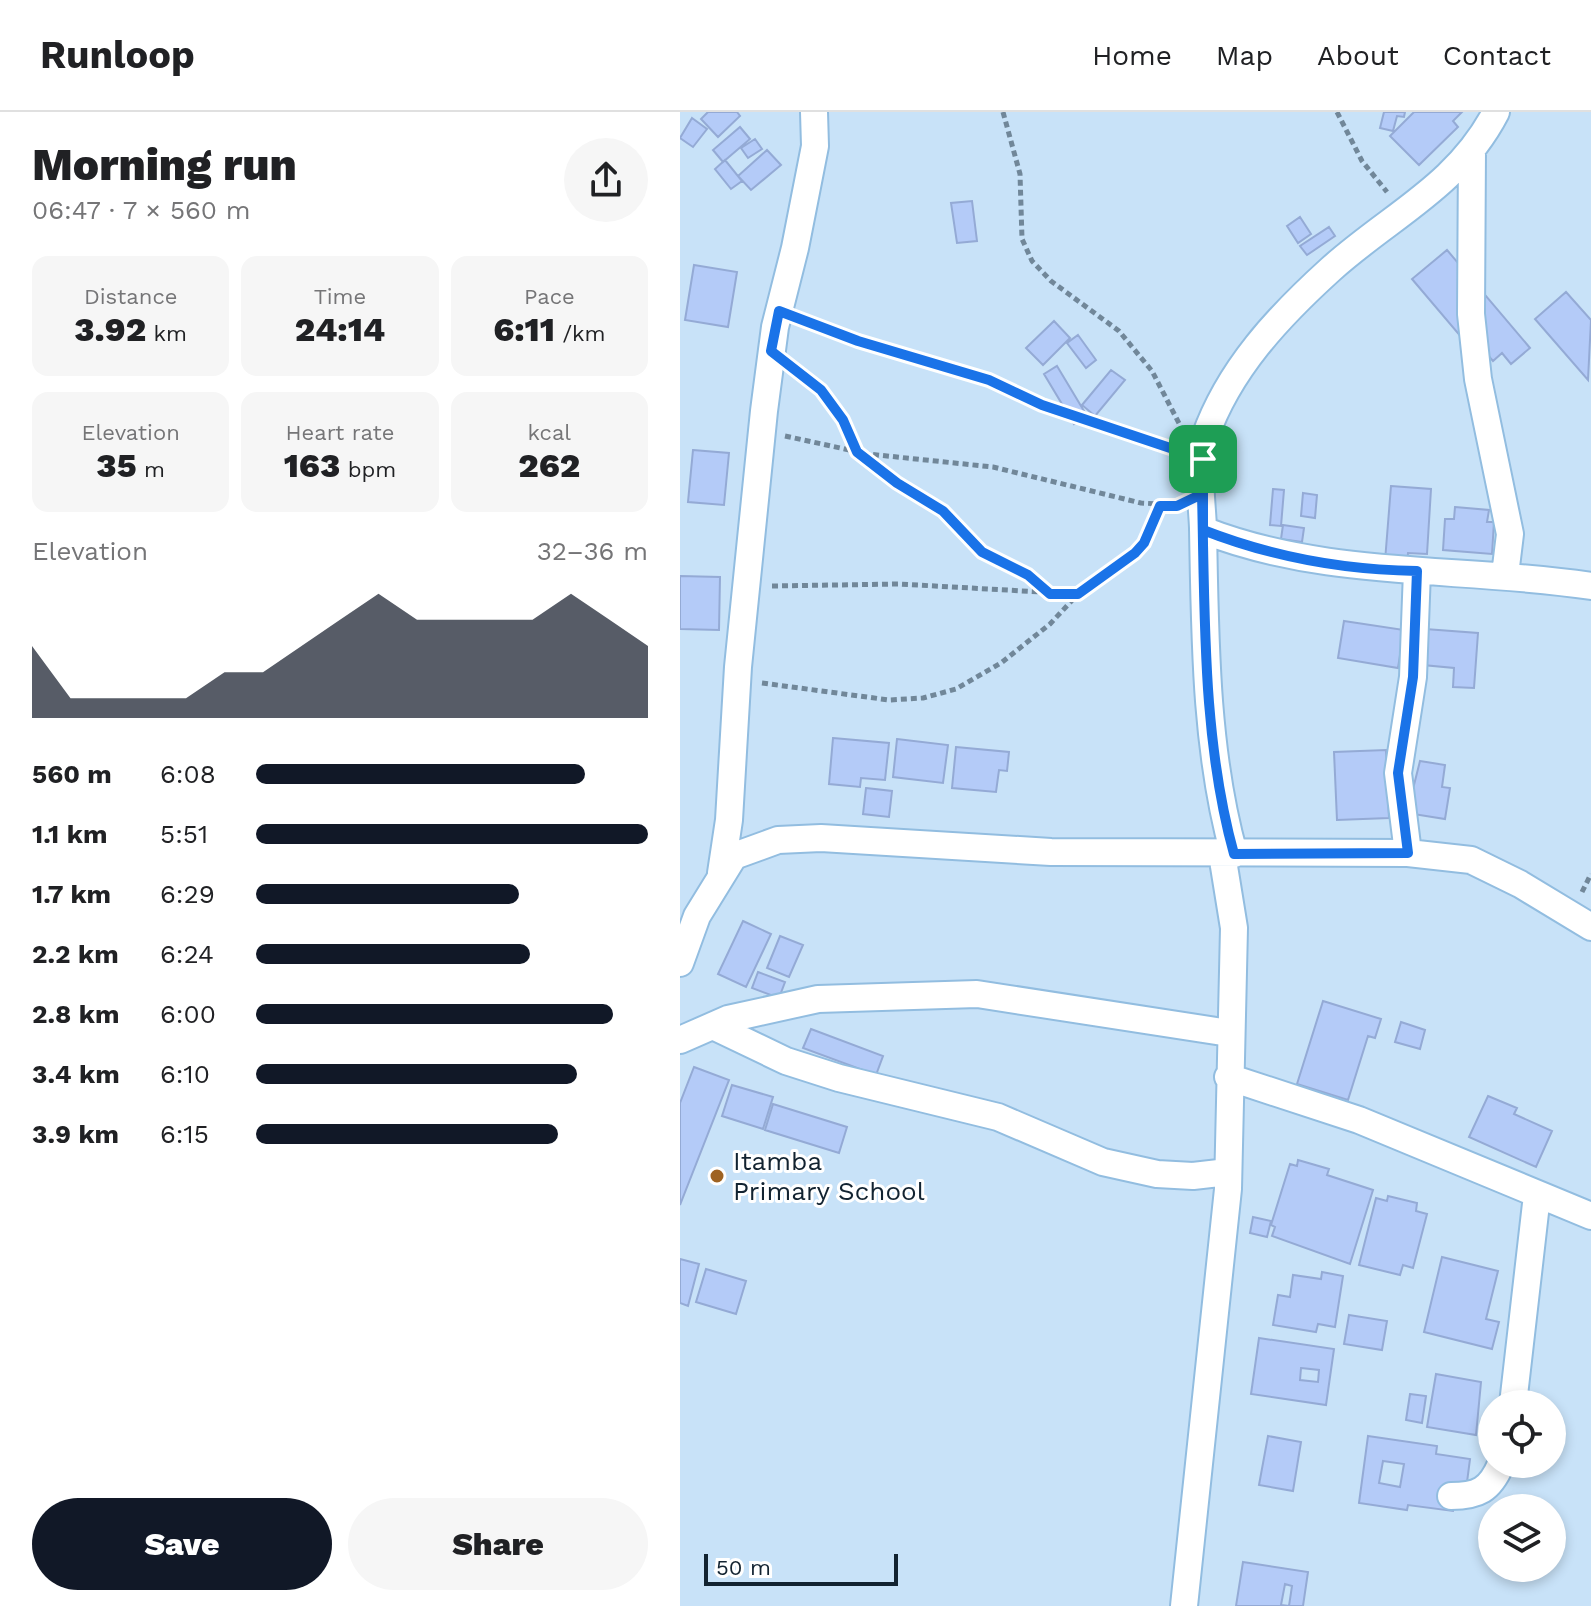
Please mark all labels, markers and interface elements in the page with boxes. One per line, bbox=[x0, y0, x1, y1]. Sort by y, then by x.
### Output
text: Runloop bbox=[40, 33, 195, 77]
text: Home bbox=[1092, 39, 1172, 72]
text: Map bbox=[1216, 39, 1273, 72]
text: About bbox=[1317, 39, 1399, 72]
text: Contact bbox=[1443, 39, 1551, 72]
button: share bbox=[564, 138, 648, 222]
text: Morning run bbox=[32, 139, 297, 191]
text: 06:47 · 7 × 560 m bbox=[32, 195, 251, 225]
text: Distance bbox=[84, 284, 177, 309]
text: Time bbox=[314, 284, 366, 309]
text: Pace bbox=[524, 284, 575, 309]
text: 3.92 bbox=[74, 309, 146, 349]
text: 24:14 bbox=[295, 309, 385, 349]
text: 6:11 bbox=[493, 309, 555, 349]
text: km bbox=[146, 321, 187, 346]
text: /km bbox=[555, 321, 605, 346]
text: Elevation bbox=[82, 420, 180, 445]
text: Heart rate bbox=[286, 420, 394, 445]
text: kcal bbox=[528, 420, 571, 445]
pin bbox=[1169, 425, 1237, 493]
icon: arrive bbox=[1181, 437, 1225, 481]
text: 35 bbox=[96, 445, 136, 485]
text: 163 bbox=[284, 445, 340, 485]
text: 262 bbox=[518, 445, 580, 485]
text: m bbox=[136, 457, 165, 482]
text: bpm bbox=[340, 457, 396, 482]
text: Elevation bbox=[32, 536, 148, 566]
text: 32–36 m bbox=[537, 536, 648, 566]
text: 560 m bbox=[32, 759, 112, 789]
text: 6:08 bbox=[160, 759, 216, 789]
text: 1.1 km bbox=[32, 819, 107, 849]
text: 5:51 bbox=[160, 819, 208, 849]
text: 1.7 km bbox=[32, 879, 111, 909]
text: 6:29 bbox=[160, 879, 215, 909]
text: 2.2 km bbox=[32, 939, 119, 969]
text: 6:24 bbox=[160, 939, 214, 969]
text: 2.8 km bbox=[32, 999, 119, 1029]
text: 6:00 bbox=[160, 999, 216, 1029]
text: 3.4 km bbox=[32, 1059, 120, 1089]
text: 6:10 bbox=[160, 1059, 210, 1089]
text: 3.9 km bbox=[32, 1119, 119, 1149]
text: 6:15 bbox=[160, 1119, 209, 1149]
place label: Itamba Primary School bbox=[733, 1146, 925, 1206]
marker: Itamba Primary School bbox=[708, 1167, 726, 1185]
map controls bbox=[1478, 1390, 1566, 1582]
button: locate bbox=[1478, 1390, 1566, 1478]
button: layers bbox=[1478, 1494, 1566, 1582]
button: Save bbox=[32, 1498, 332, 1590]
button: Share bbox=[348, 1498, 648, 1590]
scale bar bbox=[704, 1550, 898, 1586]
text: 50 m bbox=[716, 1555, 771, 1580]

